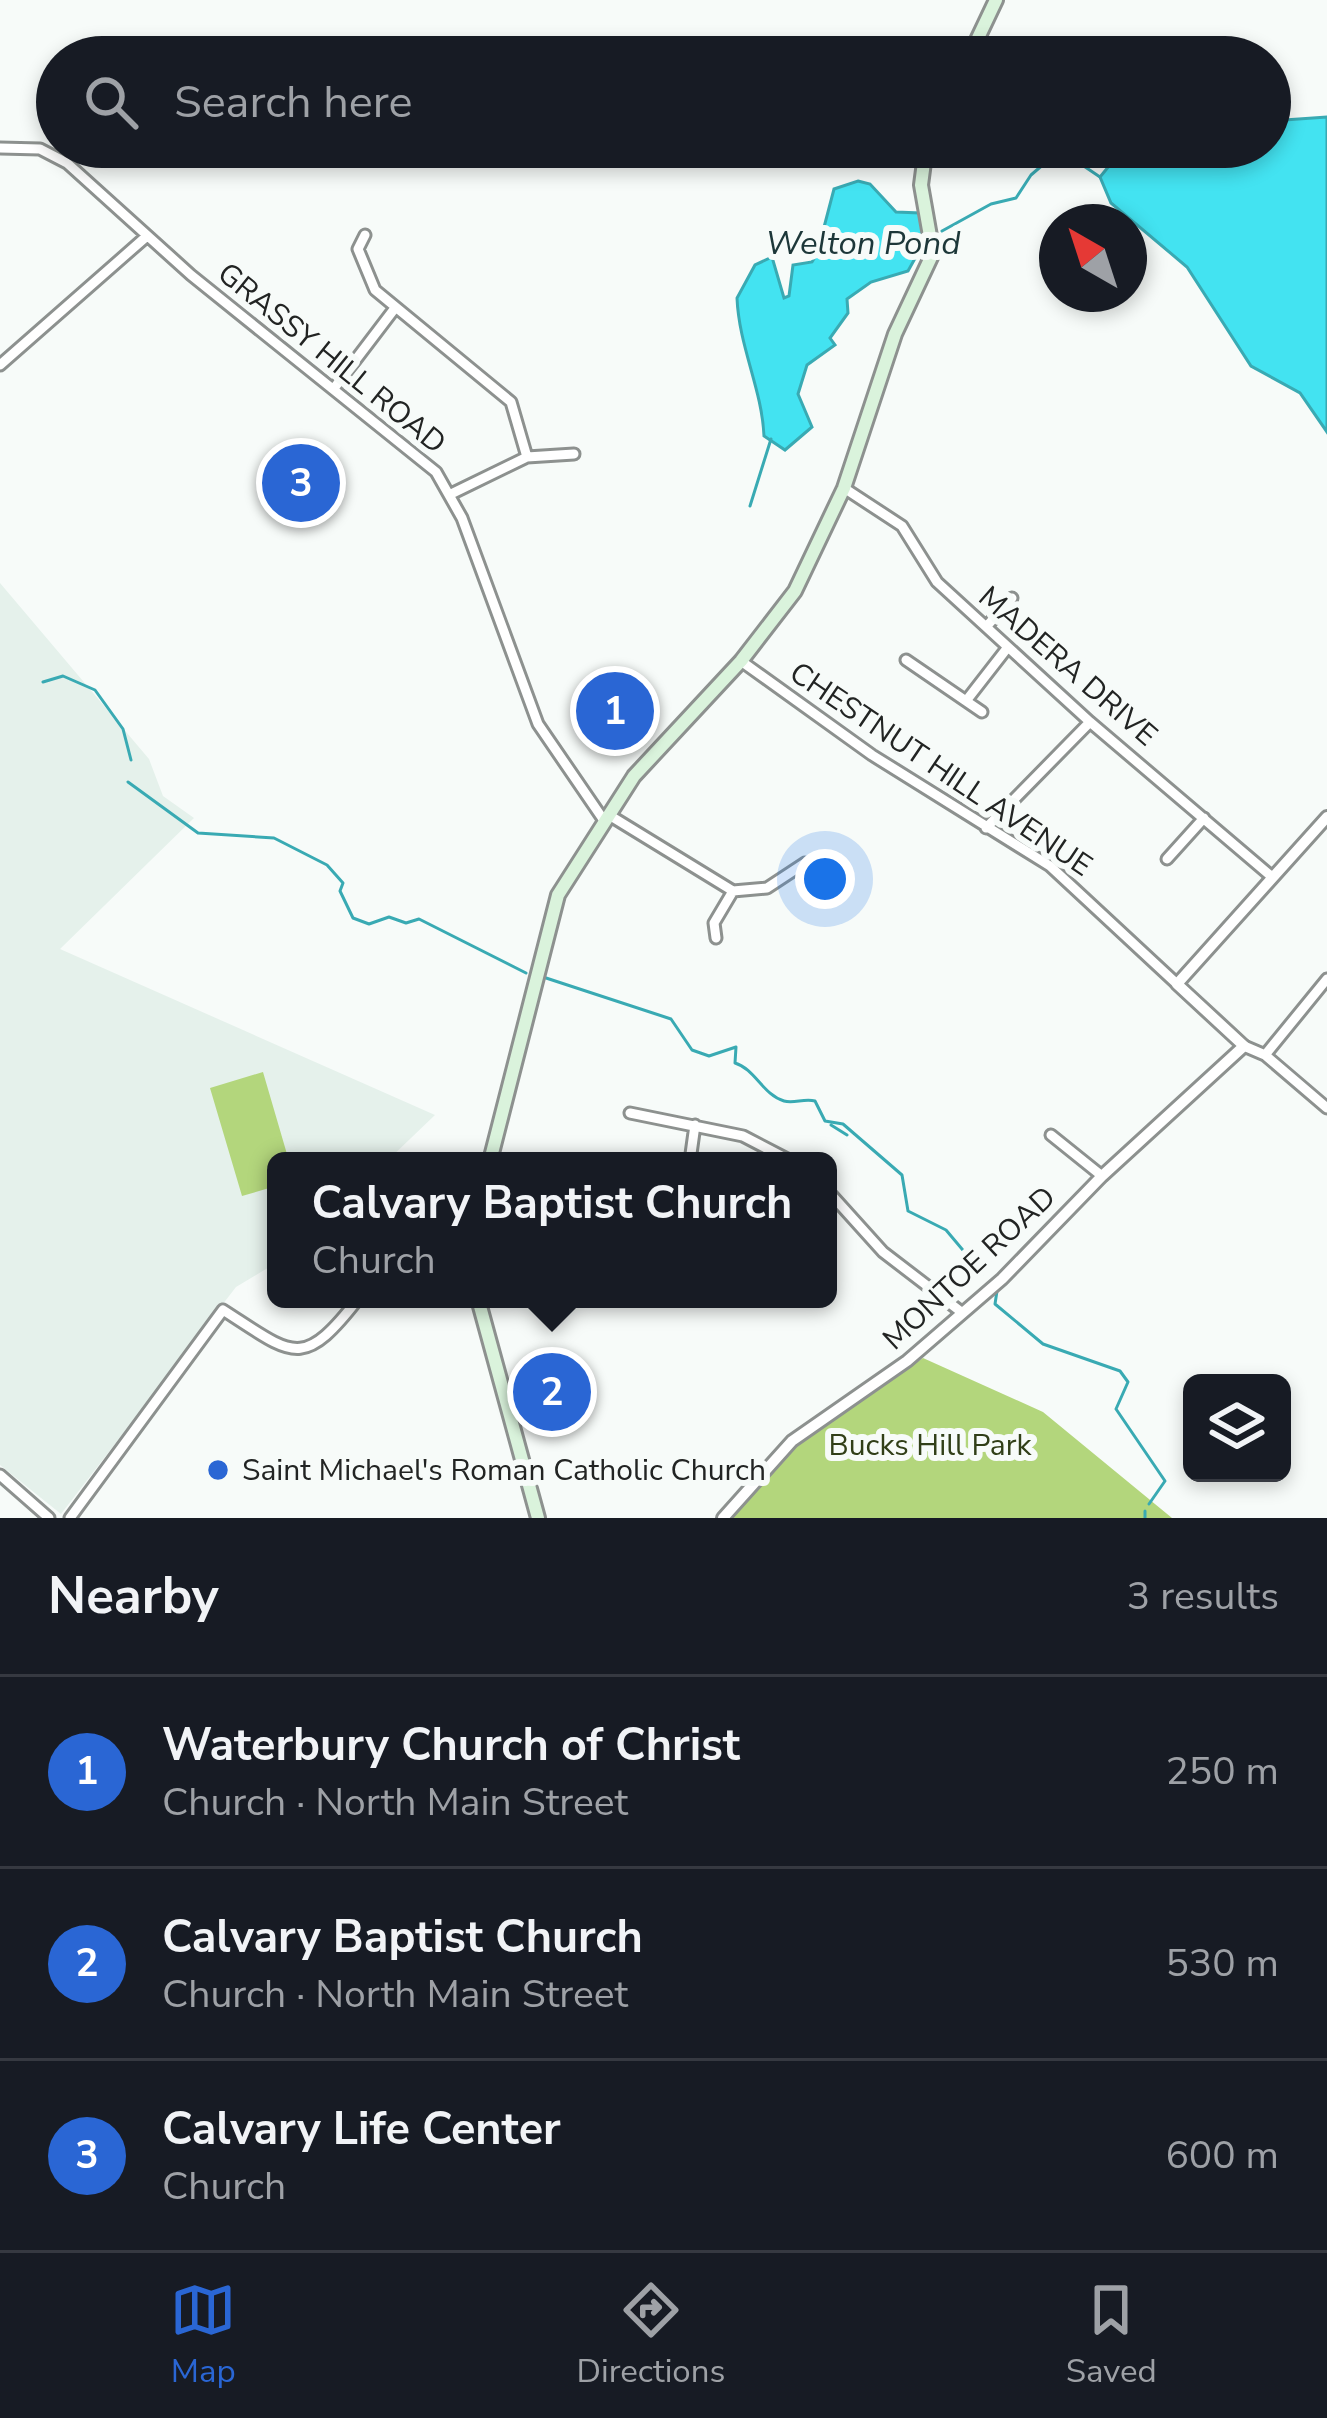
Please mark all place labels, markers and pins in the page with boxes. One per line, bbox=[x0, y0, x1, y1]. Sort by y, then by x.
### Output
pin: 3 bbox=[262, 438, 340, 528]
pin: 1 bbox=[576, 666, 654, 756]
pin: 2 bbox=[513, 1347, 591, 1437]
place label: Saint Michael's Roman Catholic Church bbox=[242, 1450, 766, 1491]
marker: Saint Michael's Roman Catholic Church bbox=[205, 1457, 231, 1483]

